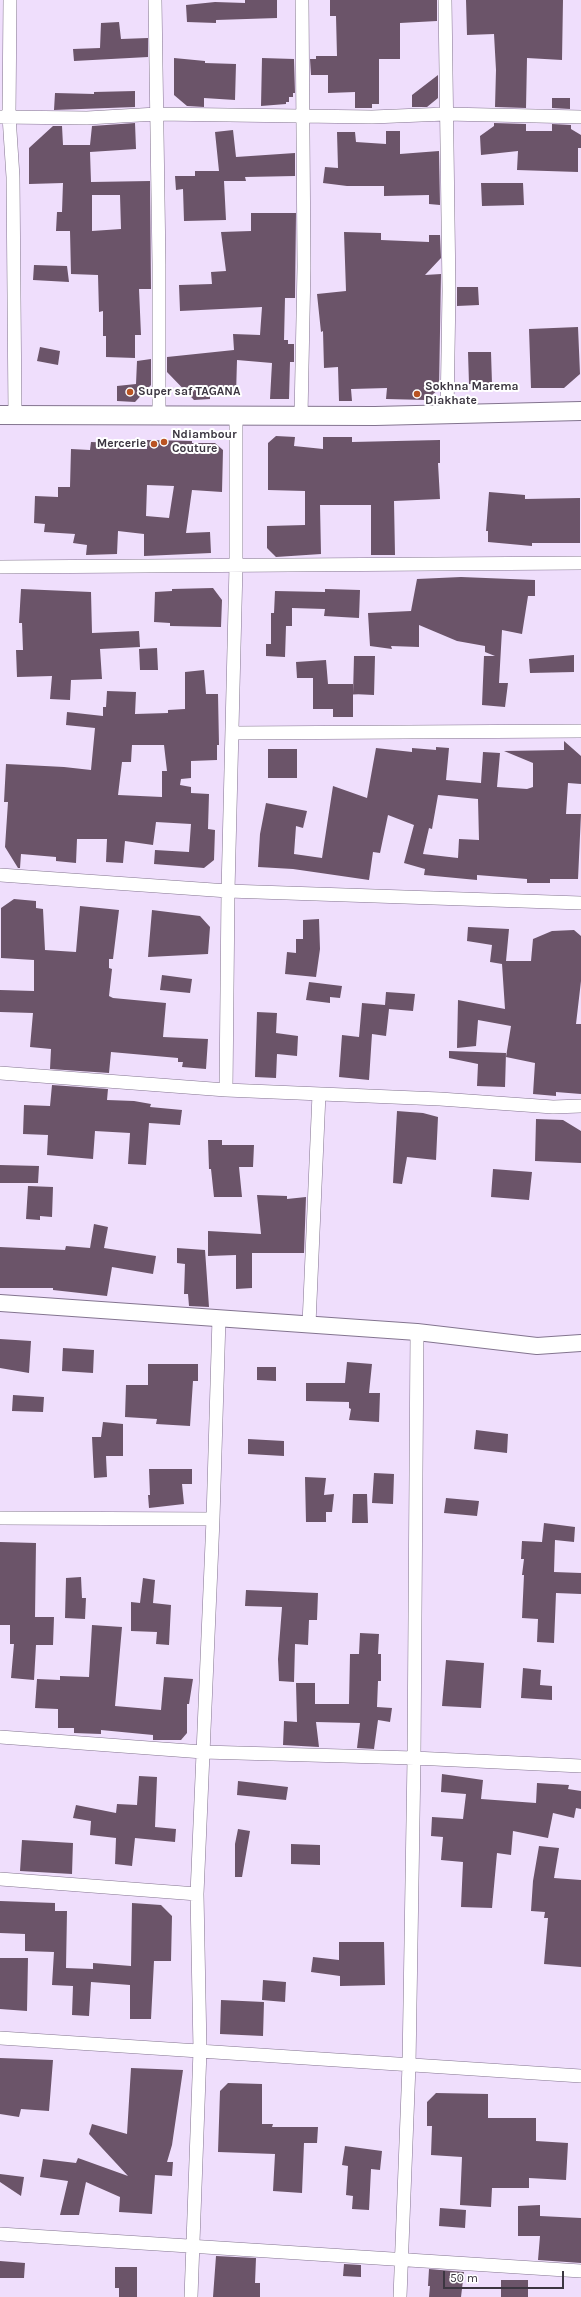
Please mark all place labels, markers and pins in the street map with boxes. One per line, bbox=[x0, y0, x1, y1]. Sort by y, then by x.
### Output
place label: Sokhna Marema Diakhate bbox=[425, 380, 519, 408]
place label: Super saf TAGANA bbox=[138, 385, 240, 399]
marker: Super saf TAGANA bbox=[125, 387, 135, 397]
marker: Sokhna Marema Diakhate bbox=[412, 389, 422, 399]
place label: Ndiambour Couture bbox=[172, 428, 237, 456]
place label: Mercerie bbox=[97, 437, 146, 451]
marker: Ndiambour Couture bbox=[159, 437, 169, 447]
marker: Mercerie bbox=[149, 439, 159, 449]

